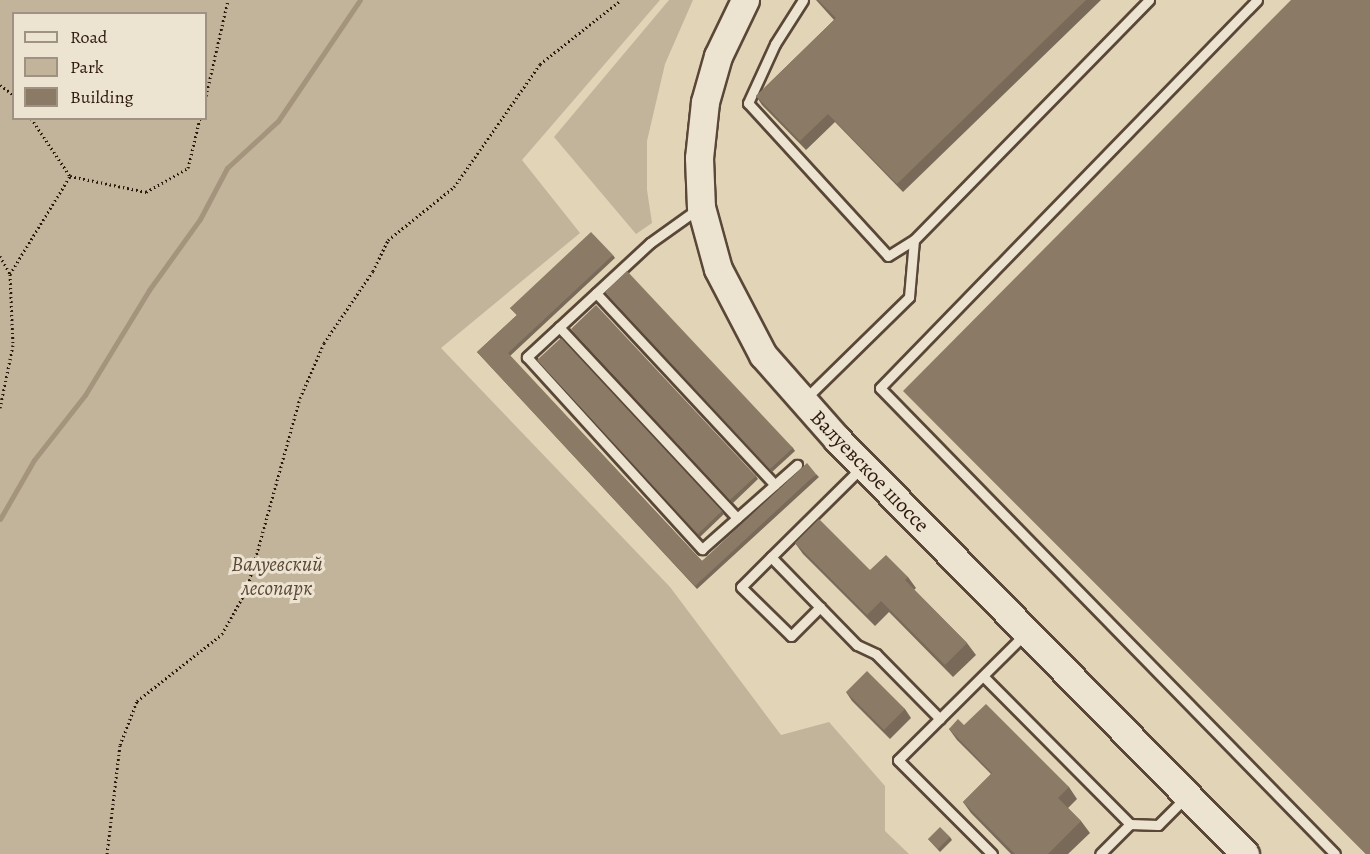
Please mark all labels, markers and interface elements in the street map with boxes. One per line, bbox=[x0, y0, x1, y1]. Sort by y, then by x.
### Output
legend bbox=[12, 12, 207, 120]
text: Road bbox=[70, 25, 107, 49]
text: Park bbox=[70, 55, 104, 79]
text: Building bbox=[70, 85, 134, 109]
street label: Валуевское шоссе bbox=[805, 405, 935, 537]
park label: Валуевский лесопарк bbox=[231, 551, 323, 601]

